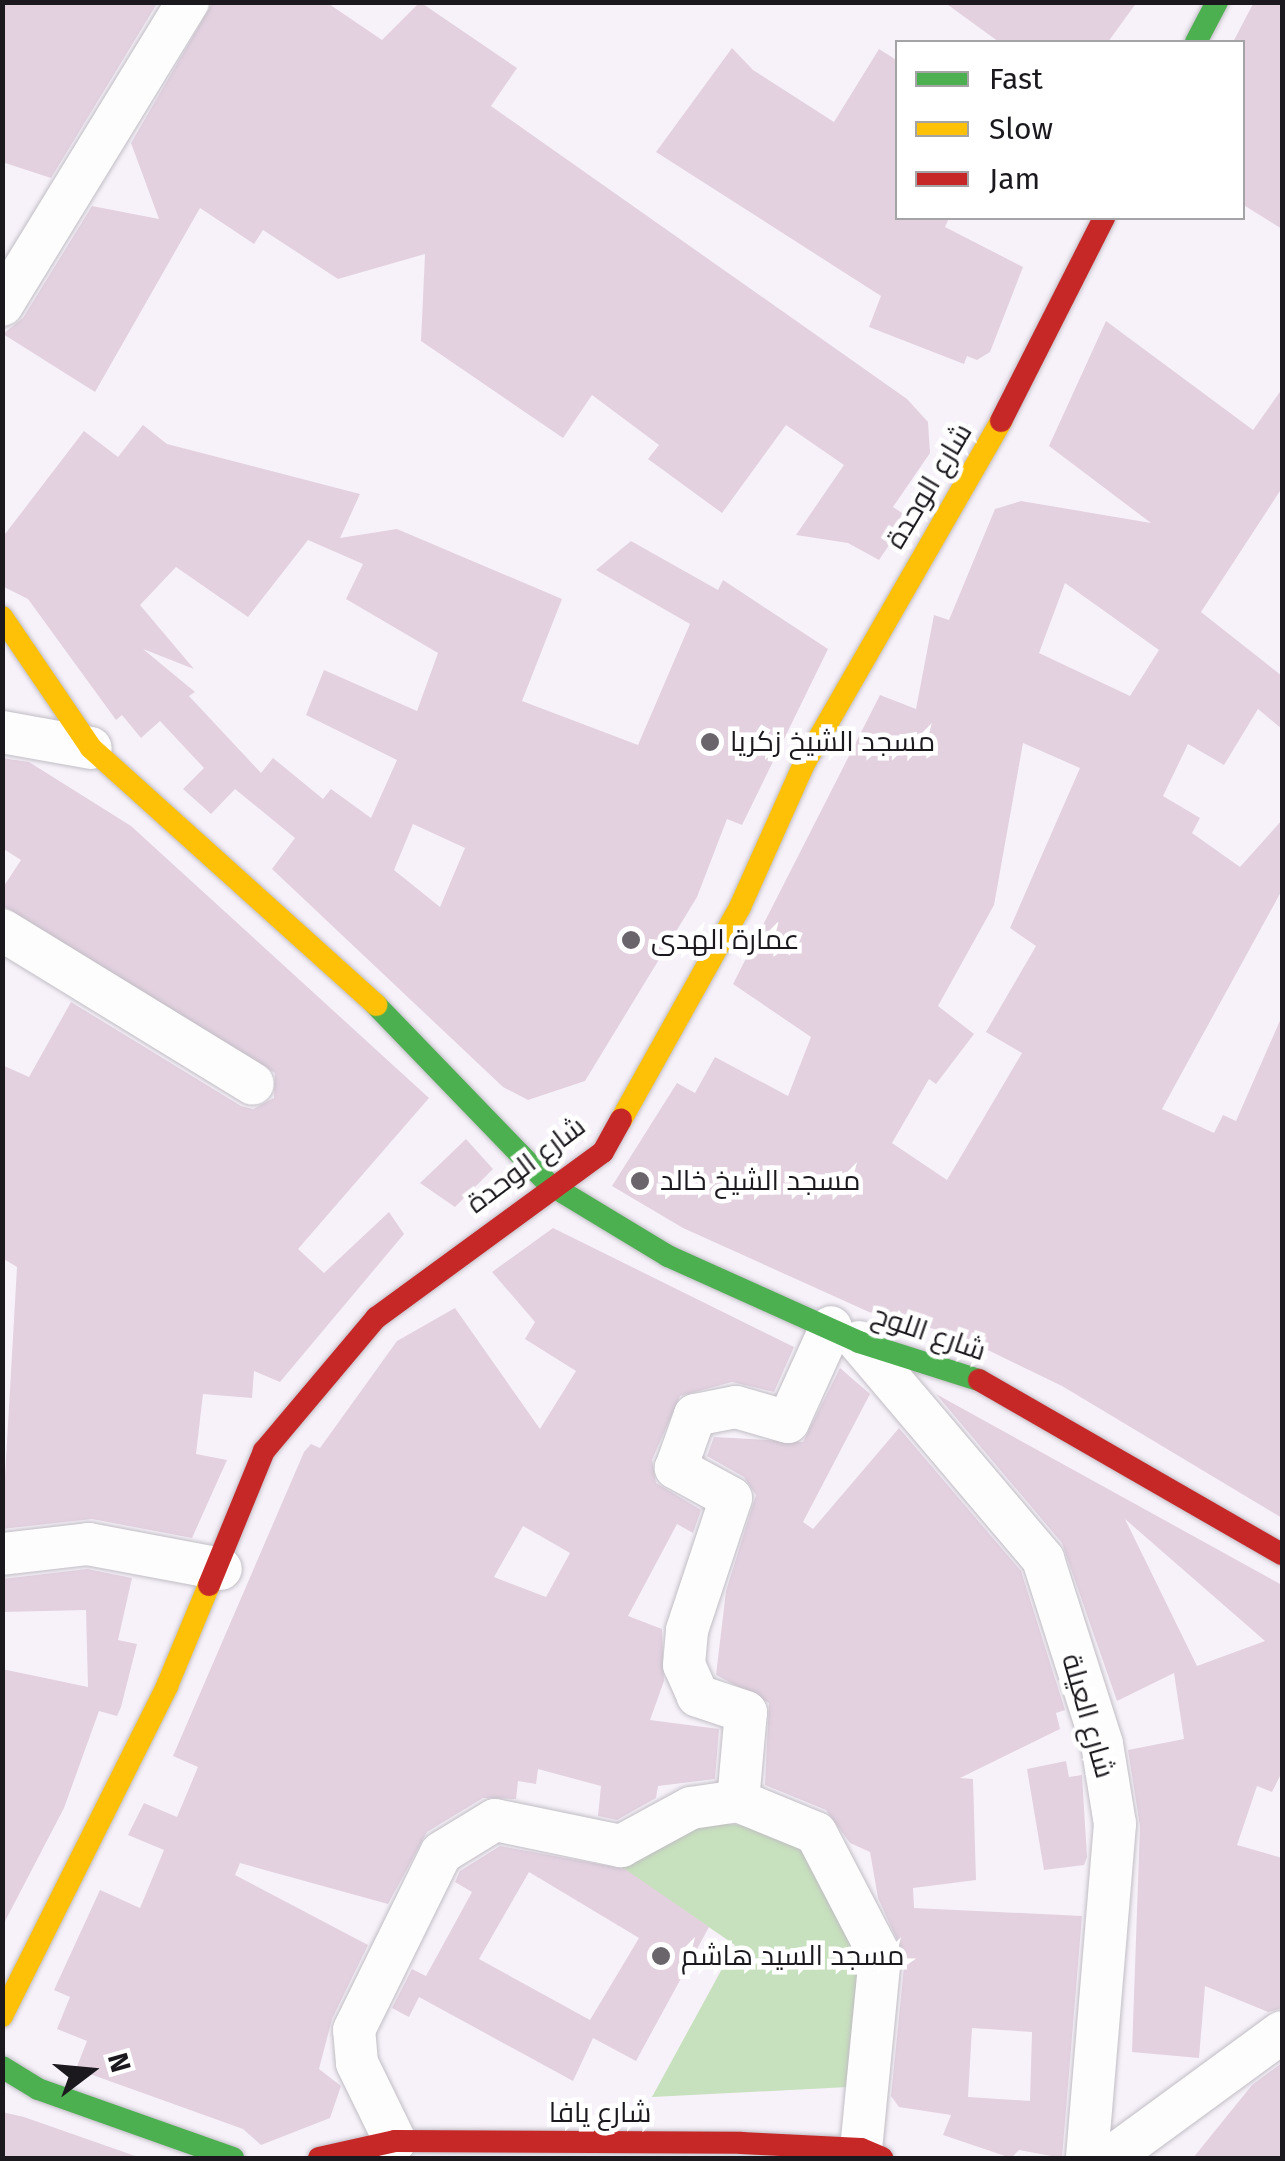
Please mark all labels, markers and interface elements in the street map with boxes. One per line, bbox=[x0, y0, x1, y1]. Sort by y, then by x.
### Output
legend bbox=[895, 40, 1245, 220]
text: Fast bbox=[989, 61, 1043, 97]
text: Slow bbox=[989, 111, 1053, 147]
text: Jam bbox=[989, 161, 1040, 197]
street label: شارع الوحدة bbox=[879, 417, 979, 555]
place label: مسجد الشيخ زكريا bbox=[730, 725, 935, 759]
marker: مسجد الشيخ زكريا bbox=[699, 731, 721, 753]
place label: عمارة الهدى bbox=[651, 923, 800, 957]
marker: عمارة الهدى bbox=[620, 929, 642, 951]
street label: شارع الوحدة bbox=[460, 1109, 592, 1221]
place label: مسجد الشيخ خالد bbox=[660, 1164, 860, 1198]
marker: مسجد الشيخ خالد bbox=[629, 1170, 651, 1192]
street label: شارع اللوح bbox=[868, 1298, 990, 1368]
street label: شارع العيلة bbox=[1054, 1650, 1122, 1782]
place label: مسجد السيد هاشم bbox=[681, 1939, 904, 1973]
marker: مسجد السيد هاشم bbox=[650, 1945, 672, 1967]
north arrow bbox=[40, 2021, 140, 2121]
text: N bbox=[101, 2049, 138, 2076]
street label: شارع يافا bbox=[549, 2096, 651, 2130]

